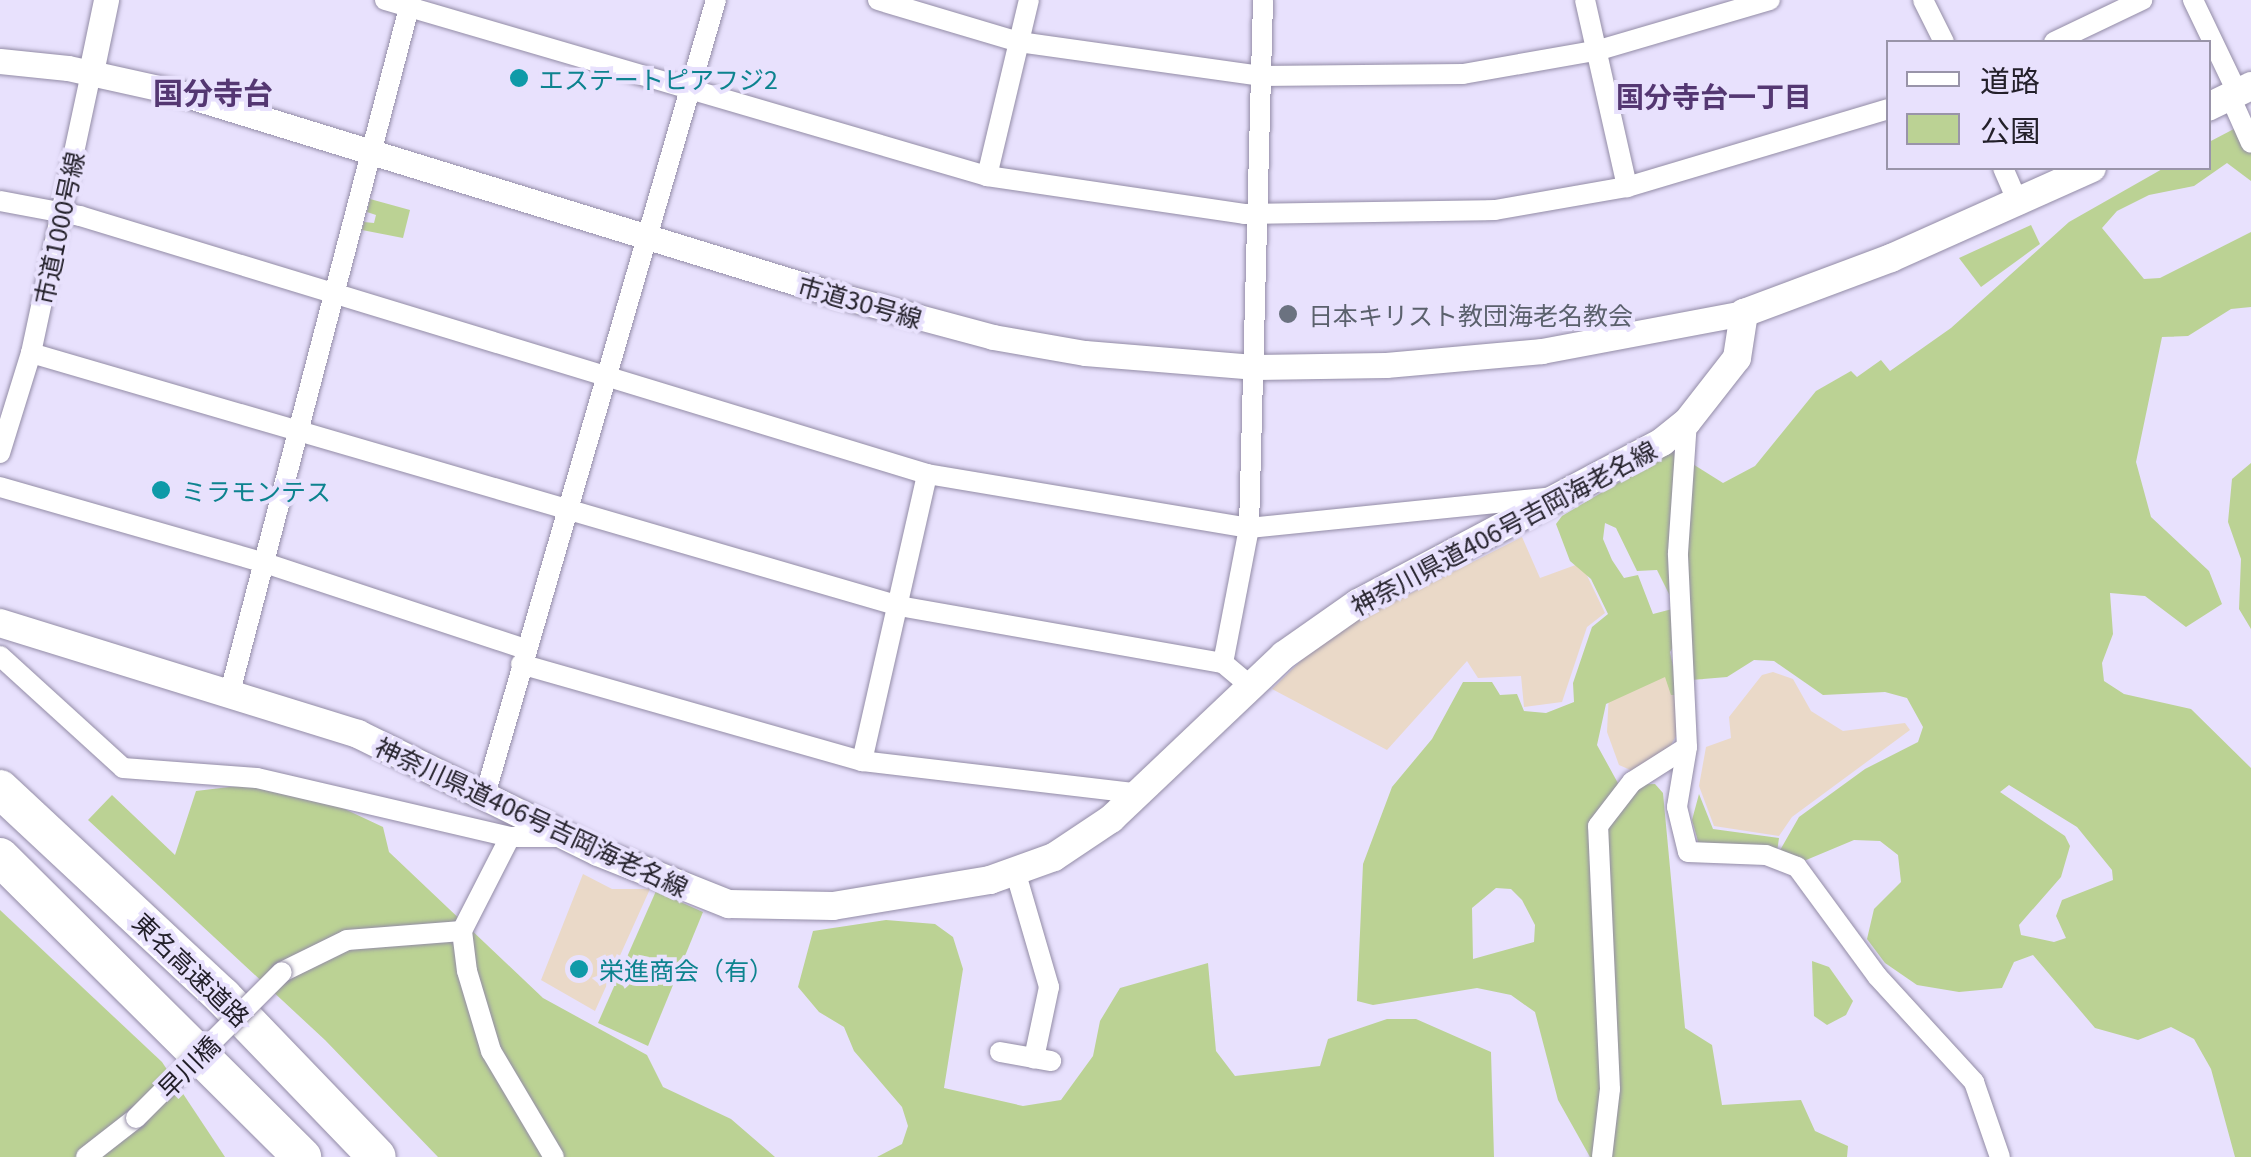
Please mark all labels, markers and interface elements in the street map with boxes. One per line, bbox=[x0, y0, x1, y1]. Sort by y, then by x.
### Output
legend bbox=[1886, 40, 2211, 170]
text: 道路 bbox=[1980, 57, 2040, 101]
place label: エステートピアフジ2 bbox=[539, 63, 778, 93]
marker: エステートピアフジ2 bbox=[508, 67, 530, 89]
district label: 国分寺台 bbox=[153, 73, 273, 109]
district label: 国分寺台一丁目 bbox=[1616, 78, 1812, 112]
text: 公園 bbox=[1980, 107, 2040, 151]
street label: 市道1000号線 bbox=[27, 149, 89, 307]
street label: 市道30号線 bbox=[794, 269, 926, 333]
place label: 日本キリスト教団海老名教会 bbox=[1308, 299, 1633, 329]
marker: 日本キリスト教団海老名教会 bbox=[1277, 303, 1299, 325]
street label: 神奈川県道406号吉岡海老名線 bbox=[1345, 434, 1661, 620]
place label: ミラモンテス bbox=[181, 475, 331, 505]
marker: ミラモンテス bbox=[150, 479, 172, 501]
street label: 神奈川県道406号吉岡海老名線 bbox=[371, 730, 693, 902]
street label: 東名高速道路 bbox=[128, 906, 256, 1032]
place label: 栄進商会（有） bbox=[599, 954, 774, 984]
marker: 栄進商会（有） bbox=[568, 958, 590, 980]
street label: 早川橋 bbox=[151, 1029, 225, 1103]

